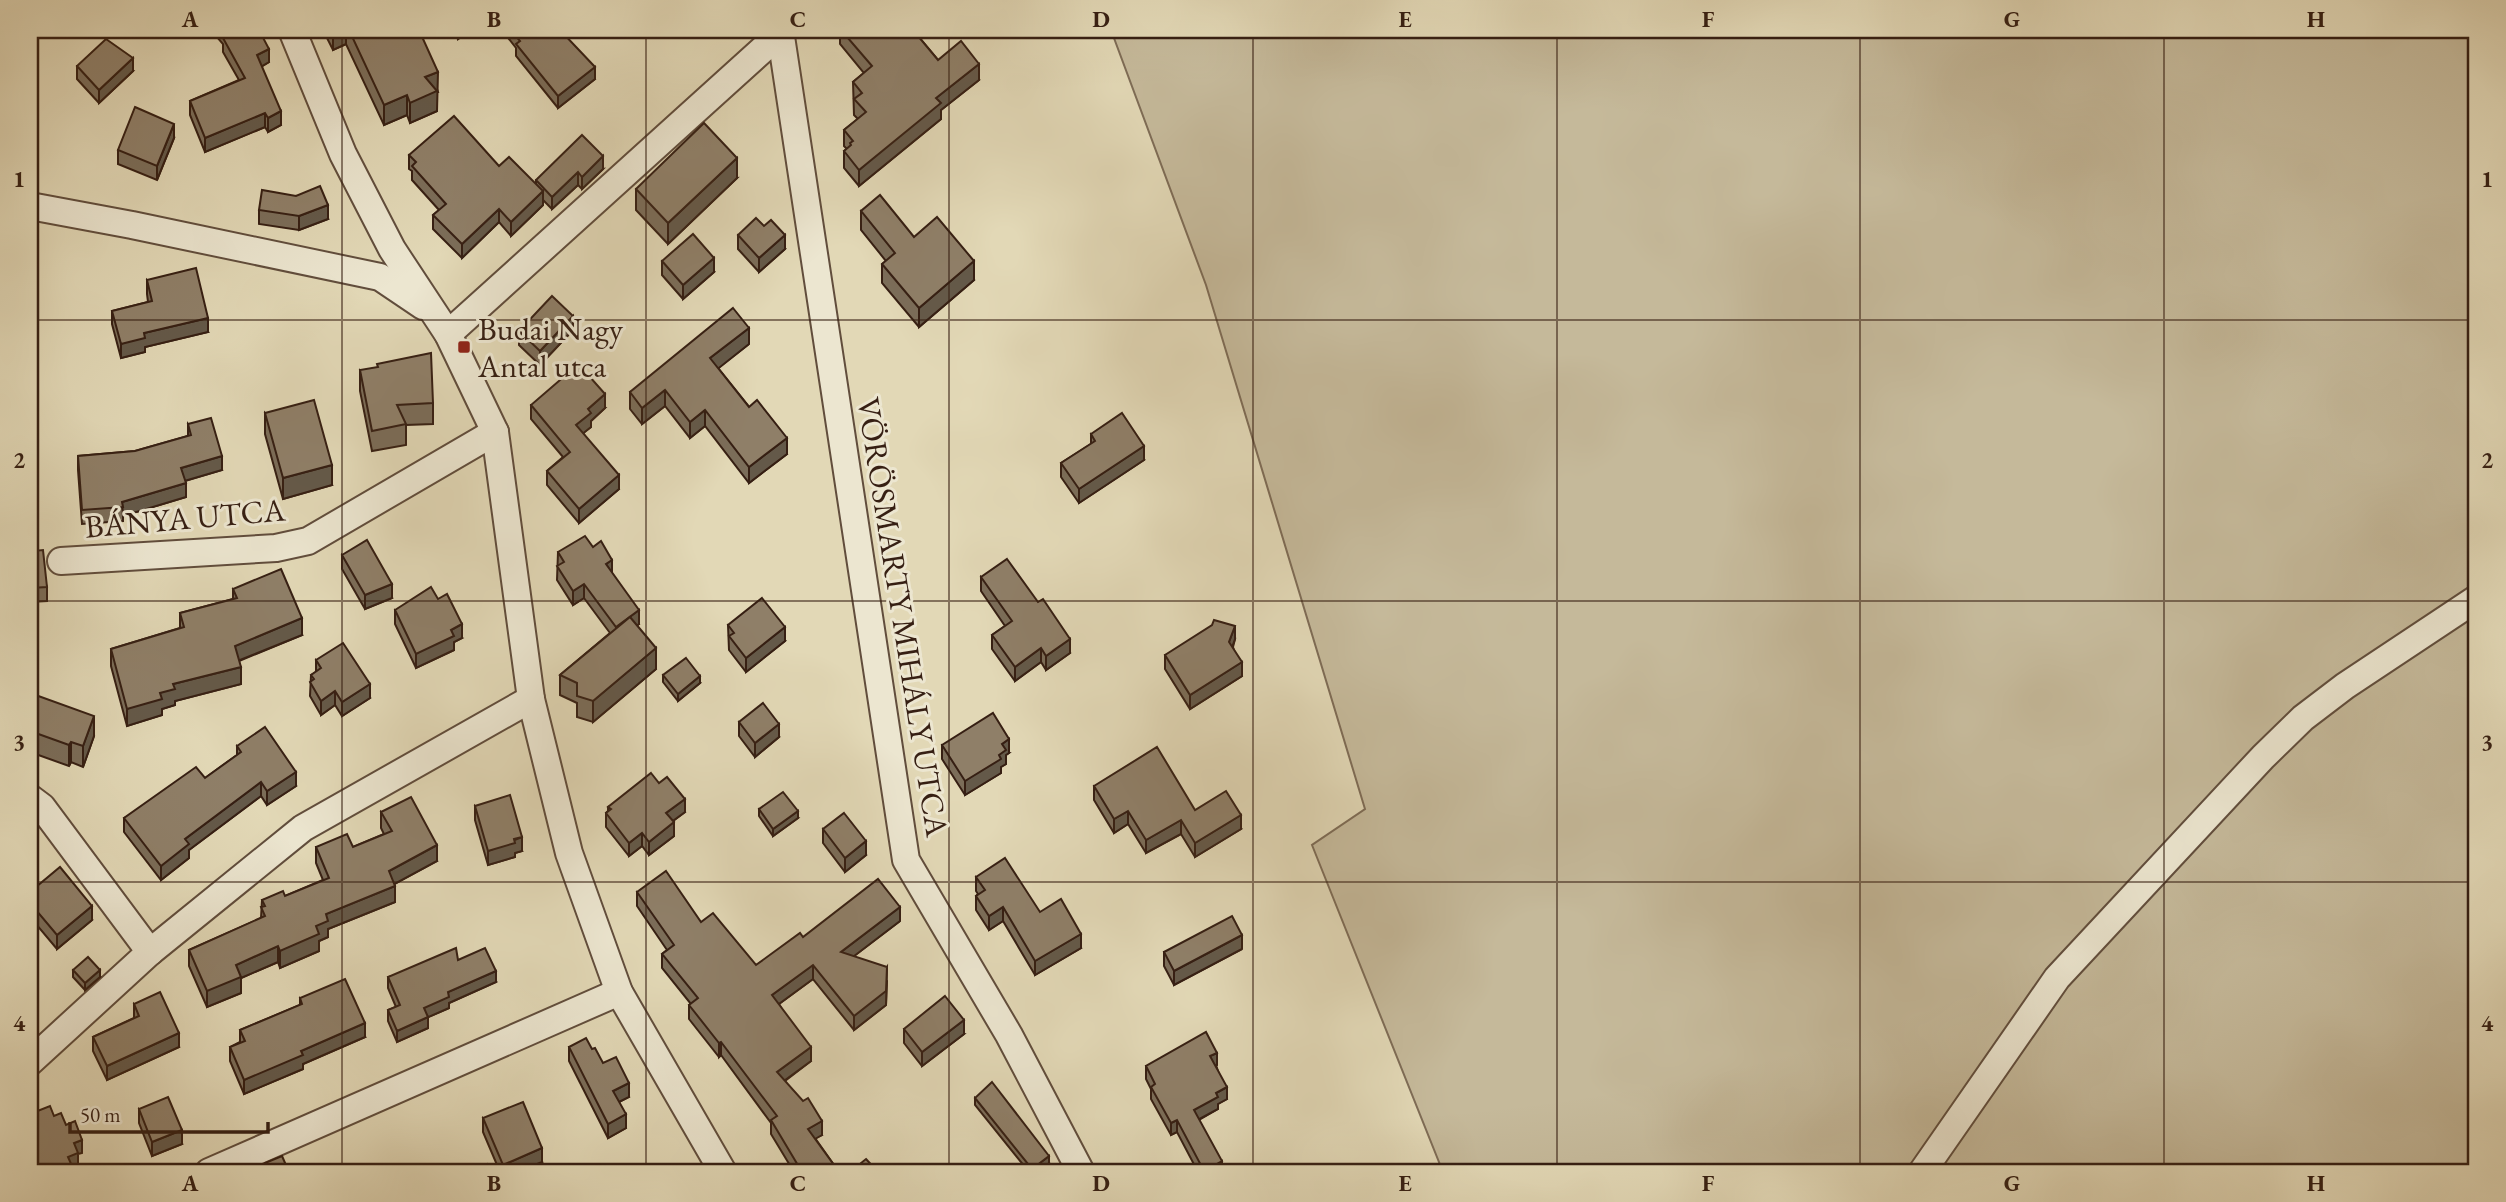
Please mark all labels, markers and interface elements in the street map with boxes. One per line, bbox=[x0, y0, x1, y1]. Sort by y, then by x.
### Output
text: A bbox=[181, 4, 199, 34]
text: B bbox=[487, 4, 501, 34]
text: C bbox=[790, 4, 806, 34]
text: D bbox=[1092, 4, 1110, 34]
text: E bbox=[1398, 4, 1412, 34]
text: F bbox=[1702, 4, 1715, 34]
text: G bbox=[2004, 4, 2020, 34]
text: H bbox=[2307, 4, 2325, 34]
text: 1 bbox=[13, 164, 25, 194]
text: 1 bbox=[2481, 164, 2493, 194]
place label: Budai Nagy Antal utca bbox=[477, 308, 624, 387]
marker: Budai Nagy Antal utca bbox=[456, 339, 472, 355]
street label: VÖRÖSMARTY MIHÁLY UTCA bbox=[847, 394, 959, 841]
text: 2 bbox=[13, 445, 25, 475]
text: 2 bbox=[2481, 445, 2493, 475]
street label: BÁNYA UTCA bbox=[83, 488, 288, 548]
text: 3 bbox=[13, 727, 25, 757]
text: 3 bbox=[2481, 727, 2493, 757]
text: 4 bbox=[13, 1008, 26, 1038]
text: 4 bbox=[2481, 1008, 2494, 1038]
scale bar bbox=[70, 1090, 268, 1134]
text: 50 m bbox=[80, 1101, 121, 1128]
text: A bbox=[181, 1168, 199, 1198]
text: B bbox=[487, 1168, 501, 1198]
text: C bbox=[790, 1168, 806, 1198]
text: D bbox=[1092, 1168, 1110, 1198]
text: E bbox=[1398, 1168, 1412, 1198]
text: F bbox=[1702, 1168, 1715, 1198]
text: G bbox=[2004, 1168, 2020, 1198]
text: H bbox=[2307, 1168, 2325, 1198]

